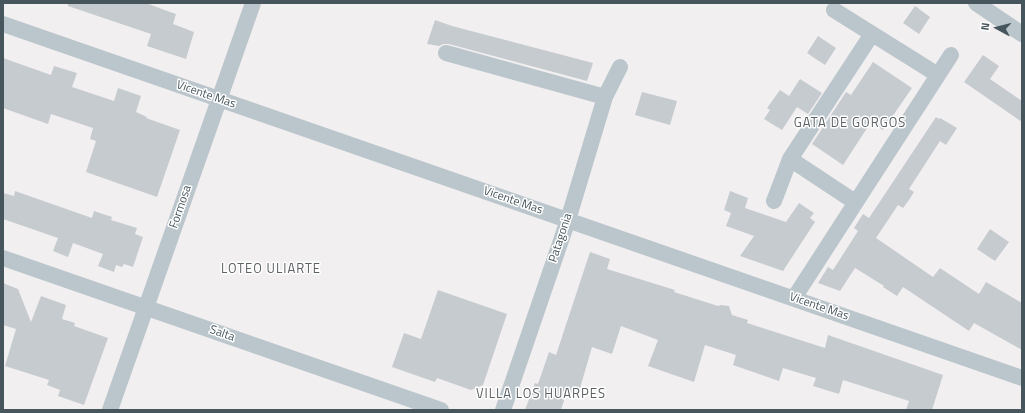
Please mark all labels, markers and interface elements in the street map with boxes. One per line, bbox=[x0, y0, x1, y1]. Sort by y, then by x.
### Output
north arrow bbox=[977, 8, 1017, 48]
text: N bbox=[977, 22, 993, 31]
street label: Vicente Mas bbox=[174, 78, 238, 112]
district label: GATA DE GORGOS bbox=[794, 116, 906, 132]
street label: Formosa bbox=[167, 184, 195, 230]
street label: Vicente Mas bbox=[481, 184, 545, 218]
street label: Patagonia bbox=[546, 212, 576, 264]
district label: LOTEO ULIARTE bbox=[221, 262, 321, 278]
street label: Vicente Mas bbox=[787, 290, 851, 324]
street label: Salta bbox=[208, 323, 236, 345]
district label: VILLA LOS HUARPES bbox=[476, 387, 606, 403]

